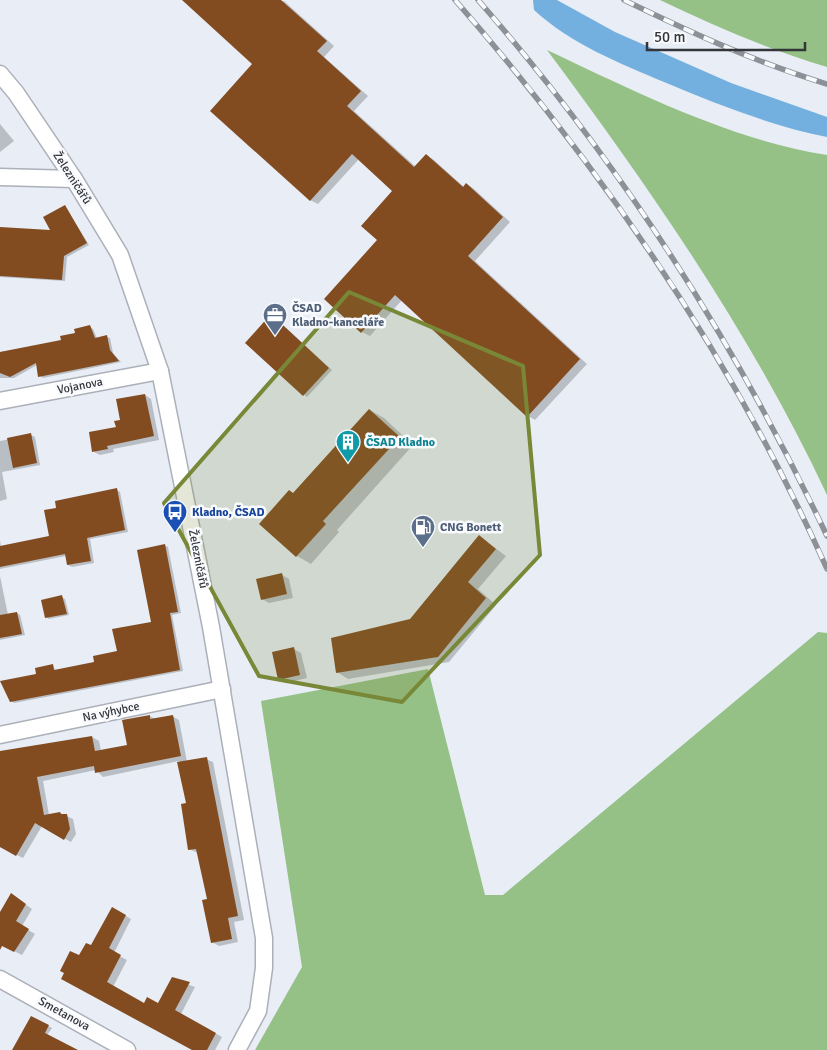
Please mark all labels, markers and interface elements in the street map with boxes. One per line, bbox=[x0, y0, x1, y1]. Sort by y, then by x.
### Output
scale bar bbox=[647, 20, 804, 52]
text: 50 m bbox=[654, 28, 685, 46]
street label: Železničářů bbox=[49, 149, 95, 207]
place label: ČSAD Kladno-kanceláře bbox=[292, 300, 384, 330]
office icon: ČSAD Kladno-kanceláře bbox=[262, 302, 288, 336]
street label: Vojanova bbox=[56, 374, 104, 398]
building icon: ČSAD Kladno bbox=[335, 429, 361, 463]
place label: ČSAD Kladno bbox=[366, 434, 435, 450]
bus stop icon: Kladno, ČSAD bbox=[162, 499, 188, 533]
place label: Kladno, ČSAD bbox=[192, 504, 264, 520]
fuel station icon: CNG Bonett bbox=[410, 514, 436, 548]
place label: CNG Bonett bbox=[440, 520, 502, 535]
street label: Železničářů bbox=[185, 528, 211, 590]
street label: Na výhybce bbox=[81, 699, 141, 725]
street label: Smetanova bbox=[36, 994, 92, 1034]

